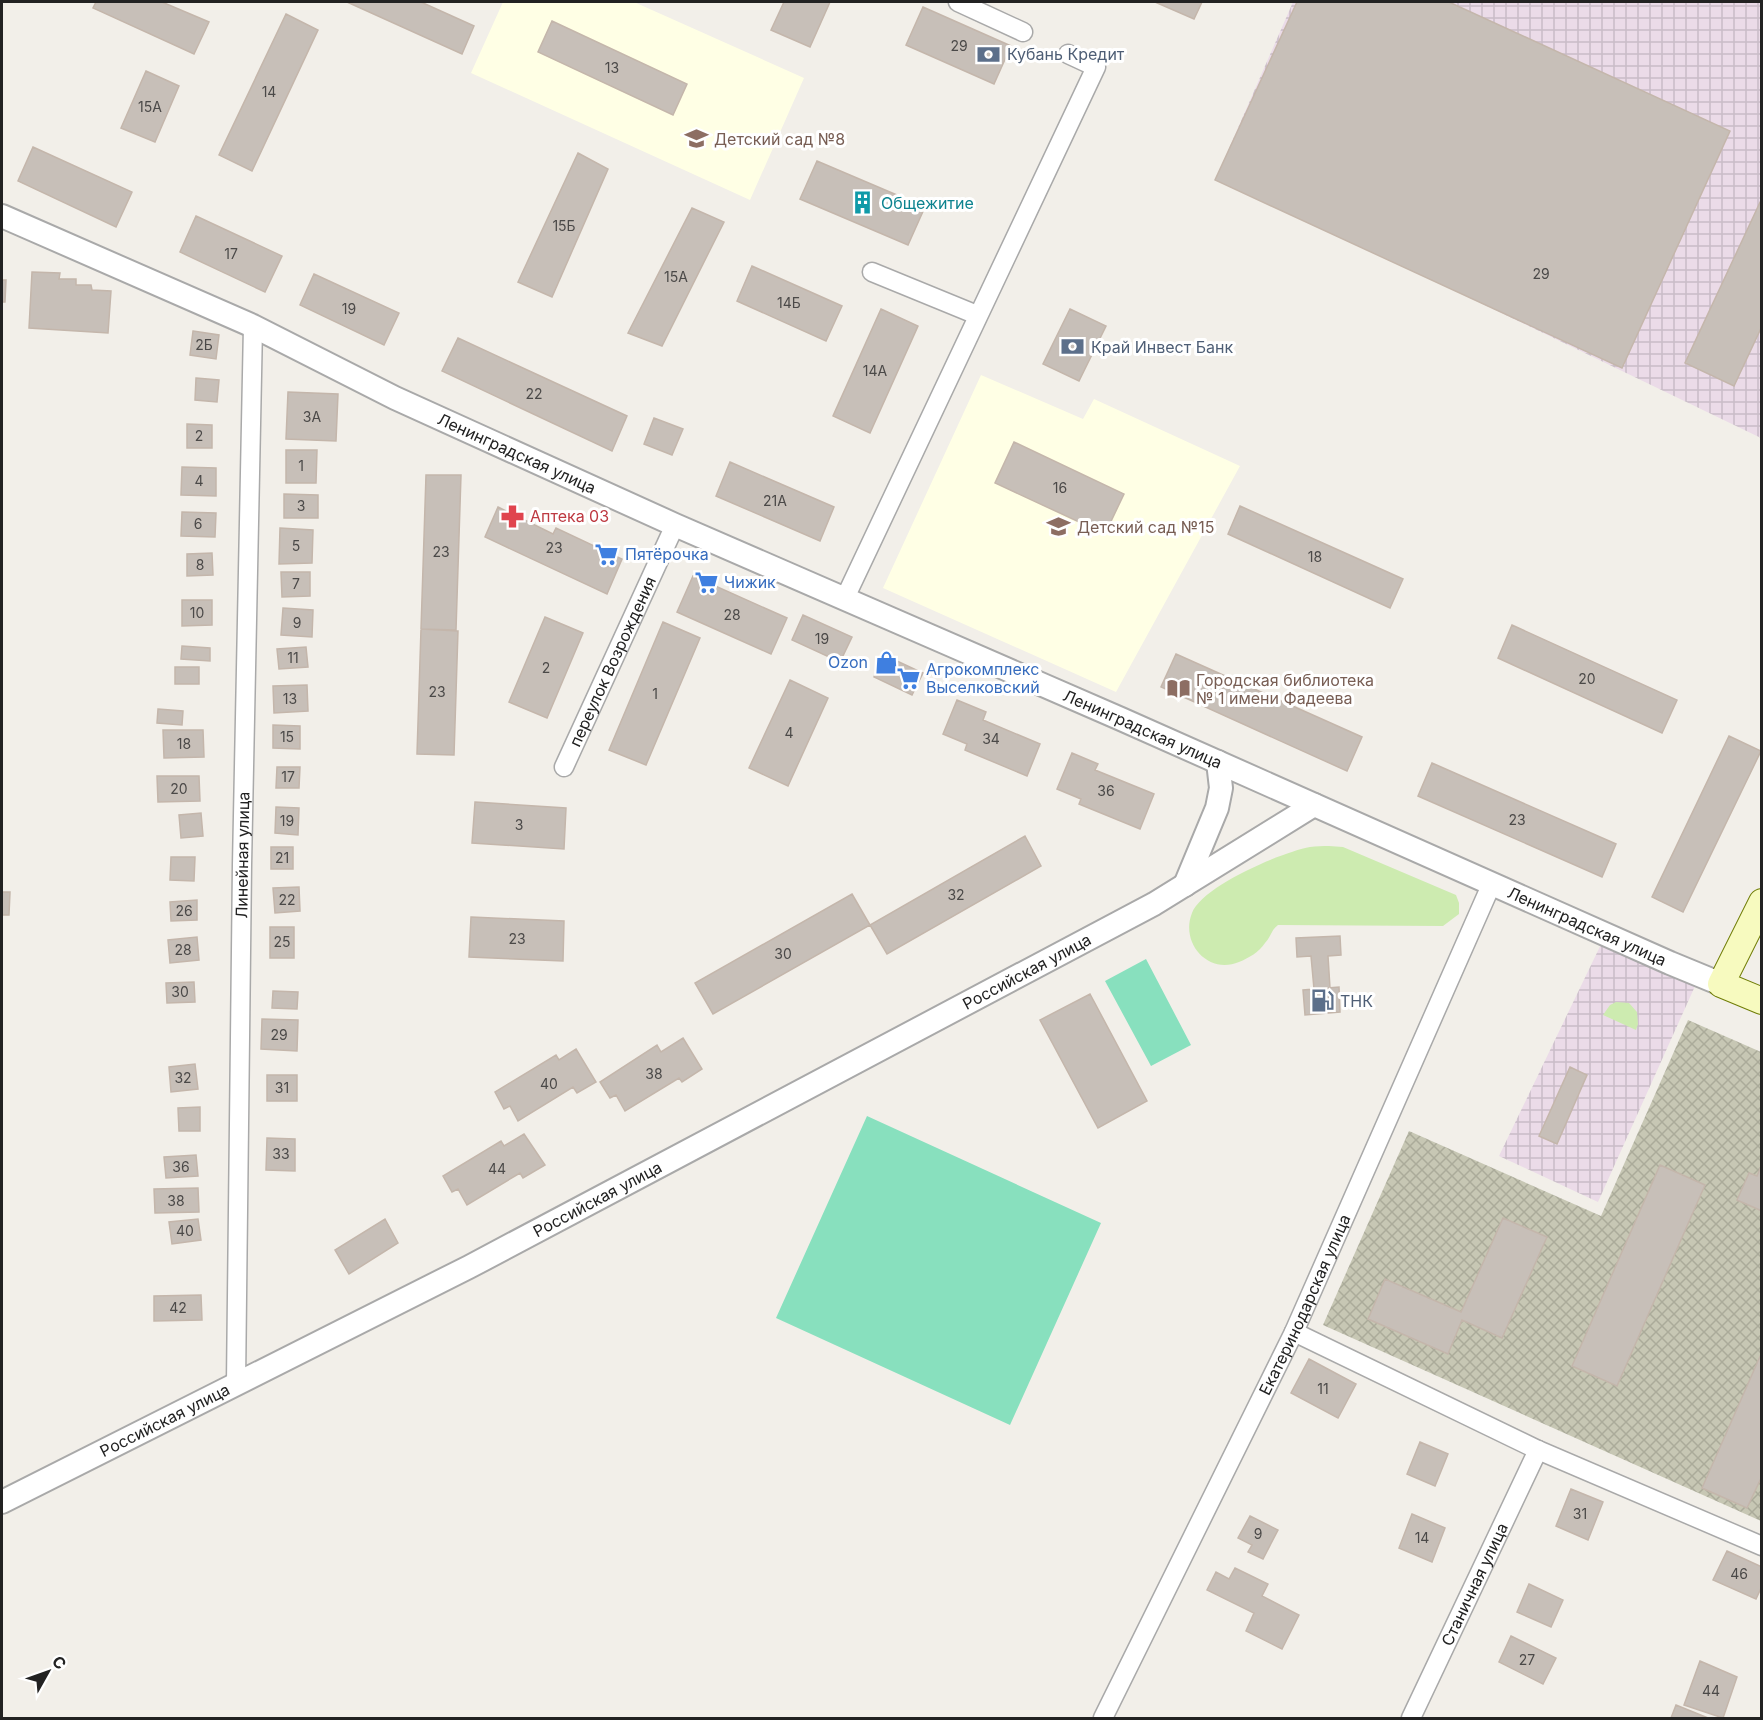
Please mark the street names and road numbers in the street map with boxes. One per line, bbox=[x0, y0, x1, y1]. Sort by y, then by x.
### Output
street label: Ленинградская улица bbox=[435, 409, 599, 498]
street label: переулок Возрождения bbox=[565, 573, 660, 750]
street label: Ленинградская улица bbox=[1060, 685, 1225, 773]
street label: Линейная улица bbox=[231, 791, 253, 919]
street label: Ленинградская улица bbox=[1505, 882, 1669, 970]
street label: Российская улица bbox=[959, 929, 1094, 1014]
street label: Российская улица bbox=[530, 1157, 665, 1241]
street label: Екатеринодарская улица bbox=[1254, 1211, 1355, 1398]
street label: Российская улица bbox=[96, 1379, 233, 1461]
street label: Станичная улица bbox=[1437, 1520, 1512, 1649]

